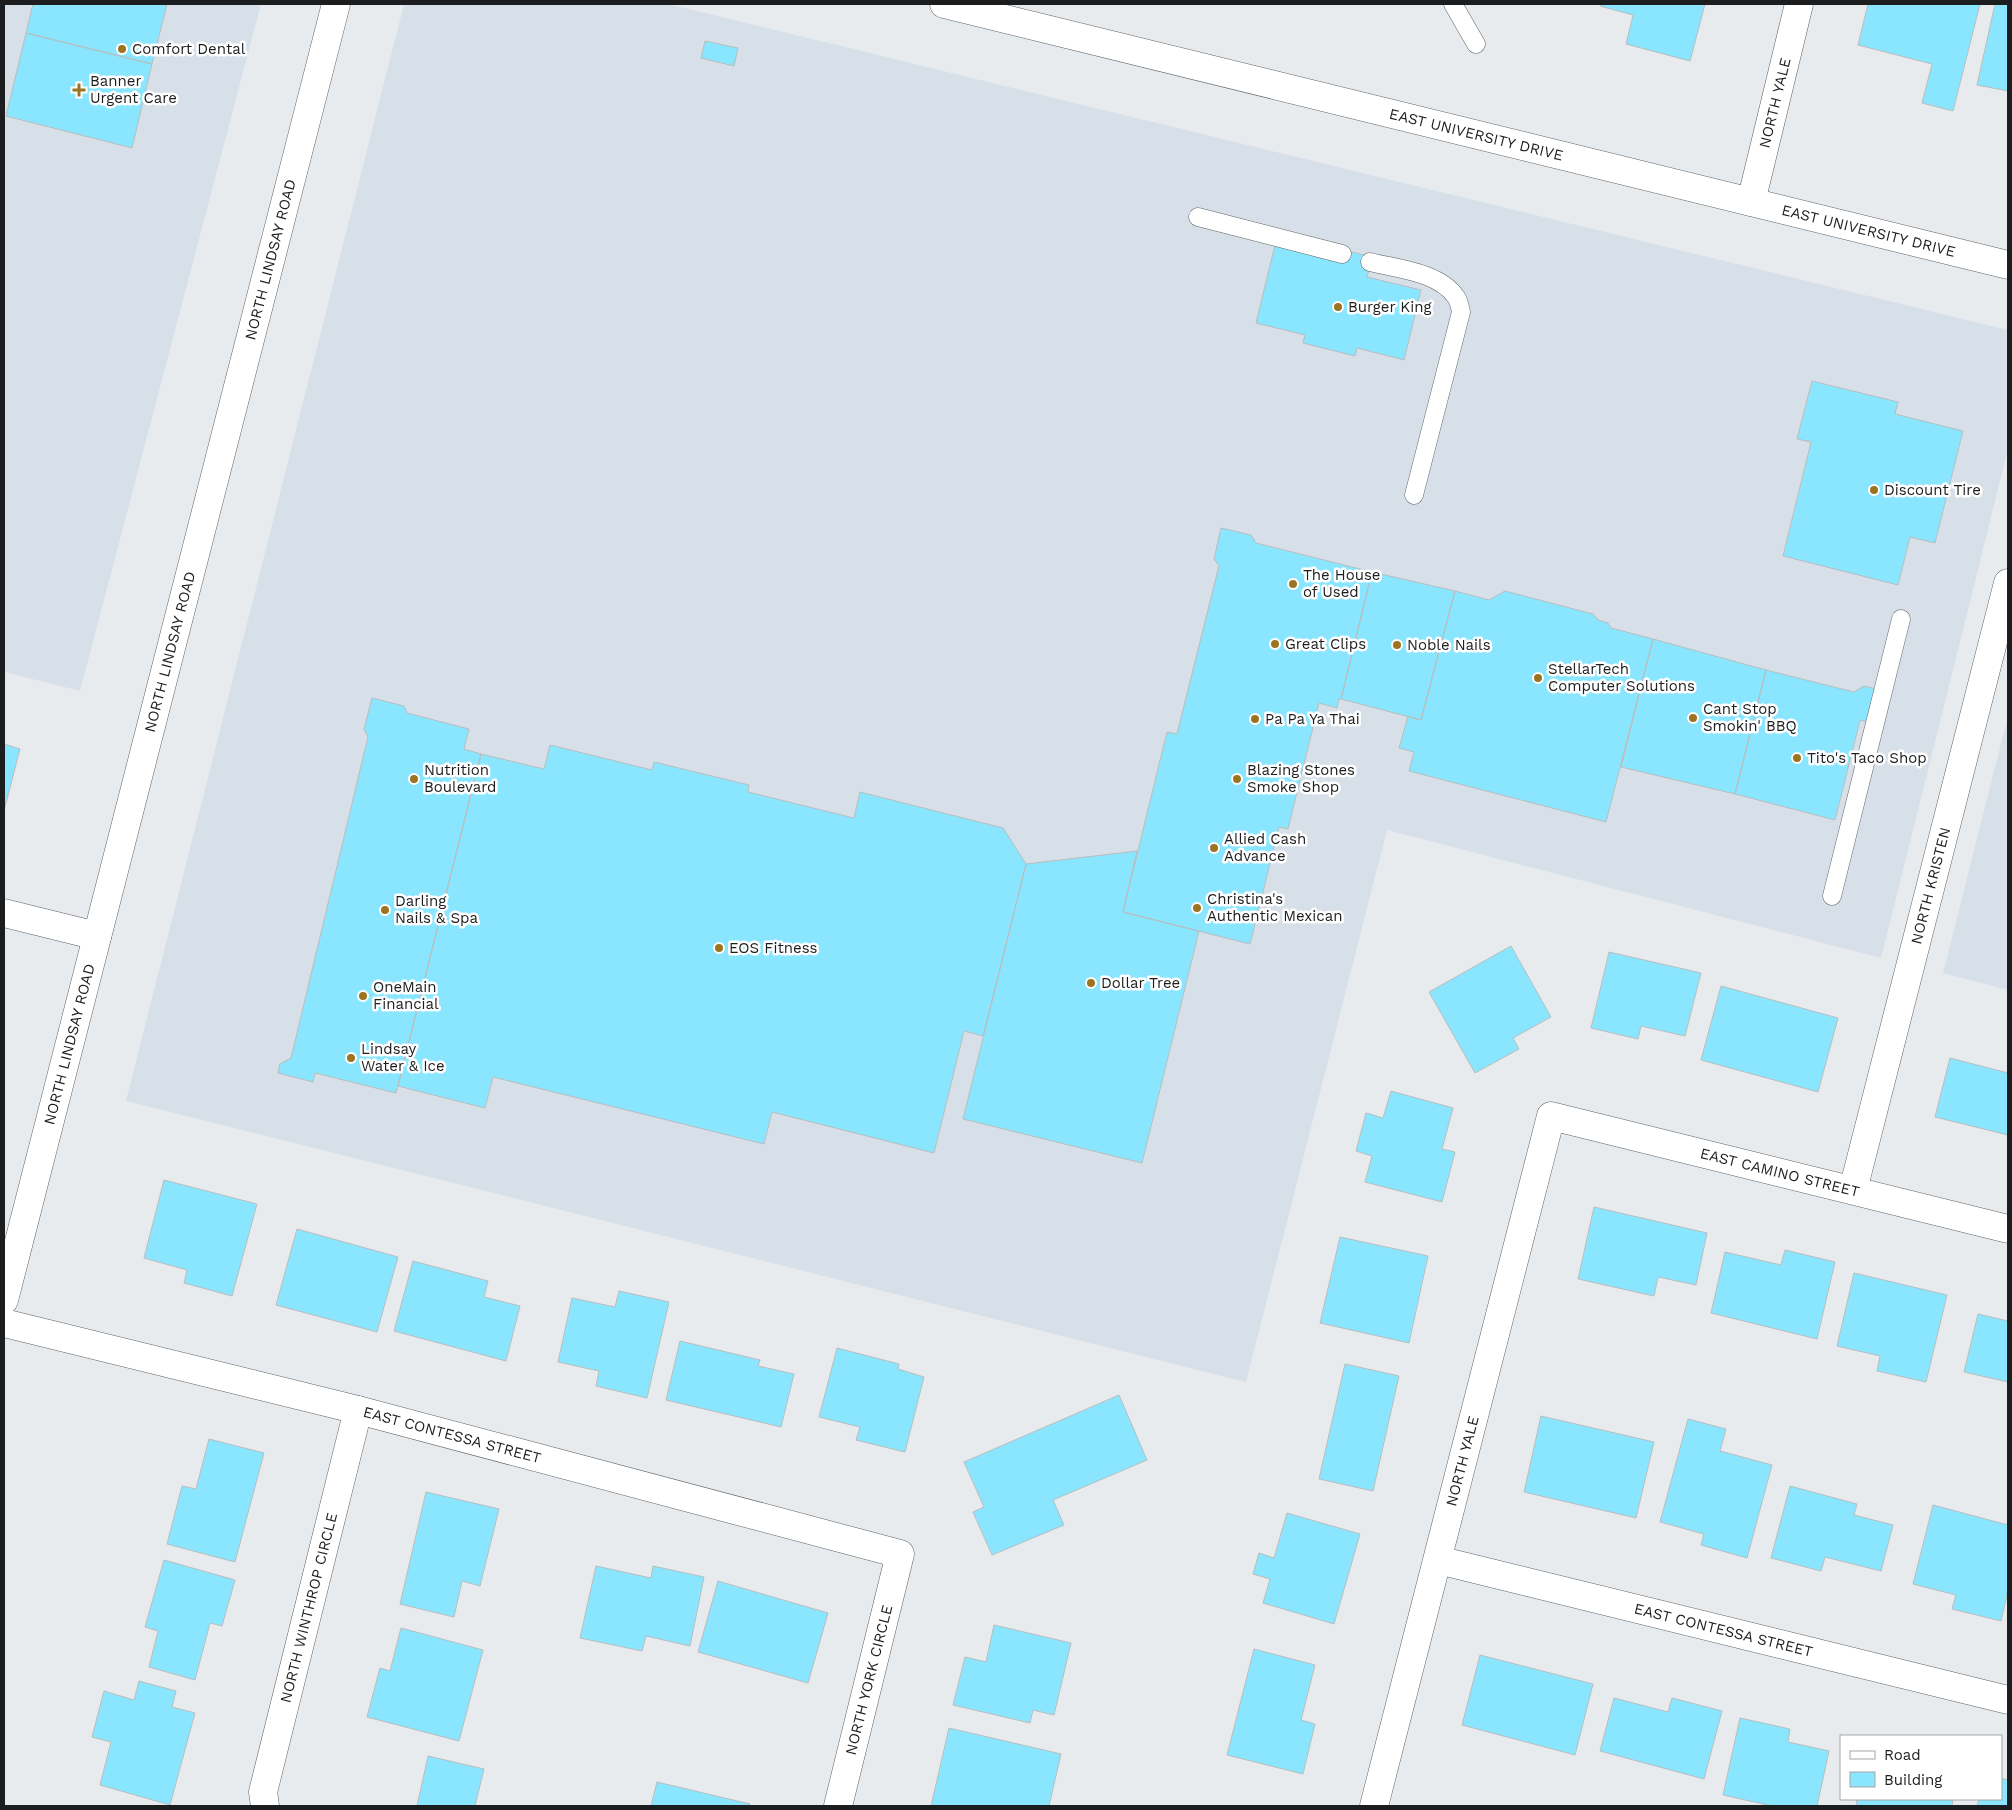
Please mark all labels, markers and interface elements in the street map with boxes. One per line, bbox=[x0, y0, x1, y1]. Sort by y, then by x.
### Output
place label: Comfort Dental bbox=[132, 40, 246, 58]
marker: Comfort Dental bbox=[116, 43, 128, 55]
street label: NORTH YALE bbox=[1755, 56, 1795, 150]
place label: Banner Urgent Care bbox=[90, 72, 177, 107]
marker: Banner Urgent Care bbox=[72, 83, 86, 97]
street label: EAST UNIVERSITY DRIVE bbox=[1387, 105, 1565, 165]
street label: NORTH LINDSAY ROAD bbox=[241, 177, 300, 342]
street label: EAST UNIVERSITY DRIVE bbox=[1780, 201, 1957, 261]
place label: Burger King bbox=[1348, 298, 1431, 316]
marker: Burger King bbox=[1332, 301, 1344, 313]
place label: Discount Tire bbox=[1884, 481, 1981, 499]
marker: Discount Tire bbox=[1868, 484, 1880, 496]
place label: The House of Used bbox=[1303, 566, 1381, 601]
street label: NORTH LINDSAY ROAD bbox=[141, 570, 199, 734]
marker: The House of Used bbox=[1287, 578, 1299, 590]
place label: Great Clips bbox=[1285, 635, 1366, 653]
place label: Noble Nails bbox=[1407, 636, 1491, 654]
marker: Great Clips bbox=[1269, 638, 1281, 650]
marker: Noble Nails bbox=[1391, 639, 1403, 651]
place label: StellarTech Computer Solutions bbox=[1548, 660, 1695, 695]
marker: StellarTech Computer Solutions bbox=[1532, 672, 1544, 684]
place label: Cant Stop Smokin' BBQ bbox=[1703, 700, 1797, 735]
place label: Pa Pa Ya Thai bbox=[1265, 710, 1360, 728]
marker: Cant Stop Smokin' BBQ bbox=[1687, 712, 1699, 724]
marker: Pa Pa Ya Thai bbox=[1249, 713, 1261, 725]
place label: Tito's Taco Shop bbox=[1807, 749, 1927, 767]
marker: Tito's Taco Shop bbox=[1791, 752, 1803, 764]
place label: Nutrition Boulevard bbox=[424, 761, 496, 796]
place label: Blazing Stones Smoke Shop bbox=[1247, 761, 1355, 796]
marker: Nutrition Boulevard bbox=[408, 773, 420, 785]
marker: Blazing Stones Smoke Shop bbox=[1231, 773, 1243, 785]
street label: NORTH KRISTEN bbox=[1907, 825, 1954, 946]
place label: Allied Cash Advance bbox=[1224, 830, 1306, 865]
marker: Allied Cash Advance bbox=[1208, 842, 1220, 854]
place label: Christina's Authentic Mexican bbox=[1207, 890, 1342, 925]
place label: Darling Nails & Spa bbox=[395, 892, 478, 927]
marker: Christina's Authentic Mexican bbox=[1191, 902, 1203, 914]
marker: Darling Nails & Spa bbox=[379, 904, 391, 916]
place label: EOS Fitness bbox=[729, 939, 818, 957]
marker: EOS Fitness bbox=[713, 942, 725, 954]
street label: NORTH LINDSAY ROAD bbox=[40, 962, 99, 1127]
place label: Dollar Tree bbox=[1101, 974, 1180, 992]
marker: Dollar Tree bbox=[1085, 977, 1097, 989]
place label: OneMain Financial bbox=[373, 978, 439, 1013]
marker: OneMain Financial bbox=[357, 990, 369, 1002]
place label: Lindsay Water & Ice bbox=[361, 1040, 445, 1075]
marker: Lindsay Water & Ice bbox=[345, 1052, 357, 1064]
street label: EAST CAMINO STREET bbox=[1698, 1144, 1861, 1201]
street label: EAST CONTESSA STREET bbox=[361, 1403, 543, 1467]
street label: NORTH YALE bbox=[1442, 1414, 1483, 1508]
street label: NORTH WINTHROP CIRCLE bbox=[277, 1511, 341, 1705]
street label: EAST CONTESSA STREET bbox=[1632, 1600, 1815, 1661]
street label: NORTH YORK CIRCLE bbox=[842, 1603, 896, 1757]
legend bbox=[1840, 1735, 2002, 1800]
text: Road bbox=[1884, 1746, 1921, 1764]
text: Building bbox=[1884, 1771, 1942, 1789]

